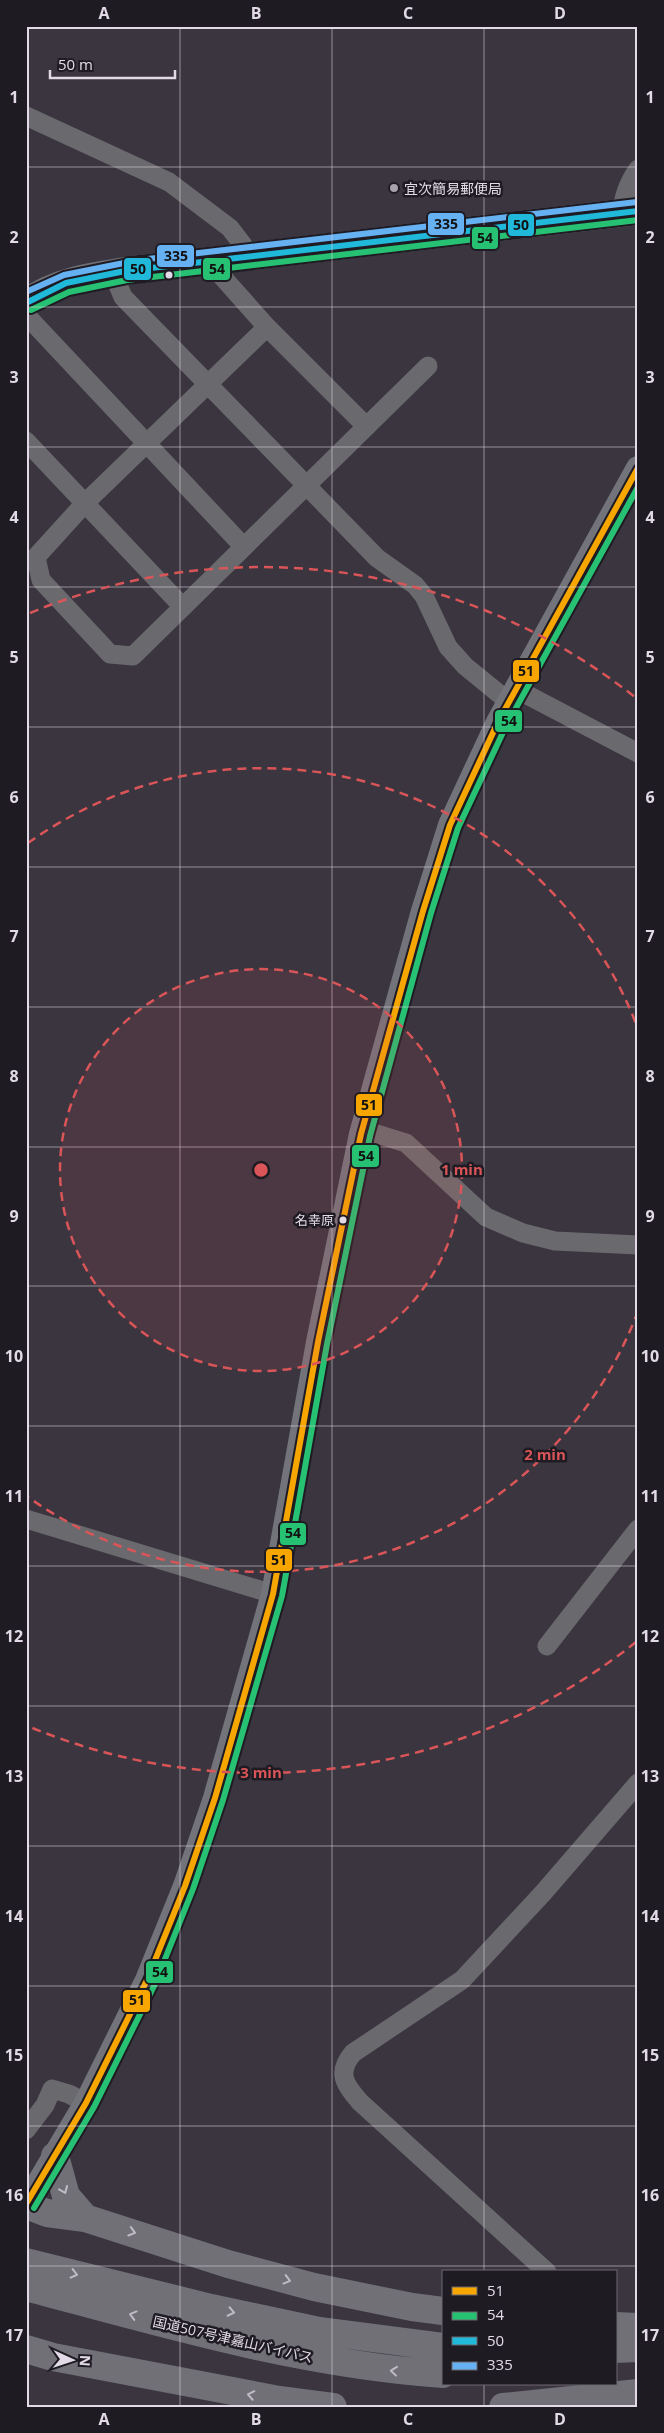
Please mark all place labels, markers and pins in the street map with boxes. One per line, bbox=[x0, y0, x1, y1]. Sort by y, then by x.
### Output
place label: 宜次簡易郵便局 bbox=[404, 179, 502, 198]
marker: 宜次簡易郵便局 bbox=[388, 182, 400, 194]
unlabelled marker bbox=[164, 270, 174, 280]
centre of rings bbox=[252, 1161, 270, 1179]
place label: 名幸原 bbox=[295, 1211, 334, 1229]
marker: 名幸原 bbox=[338, 1215, 348, 1225]

